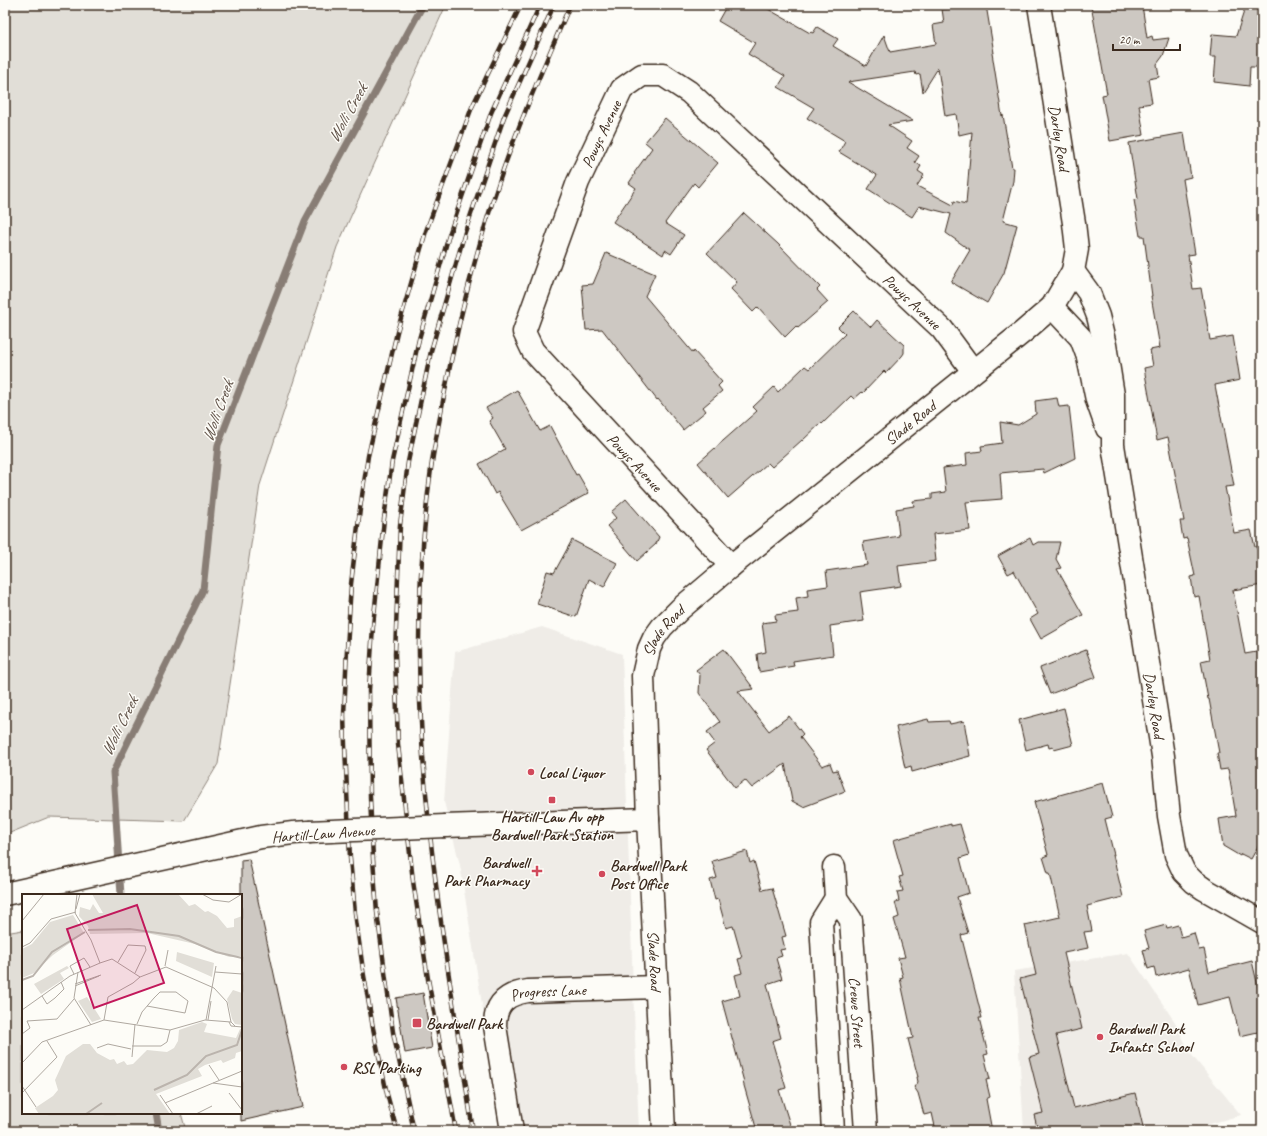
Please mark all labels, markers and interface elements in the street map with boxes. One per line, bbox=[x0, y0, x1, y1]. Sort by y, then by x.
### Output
scale bar bbox=[1113, 26, 1180, 52]
text: 20 m bbox=[1119, 32, 1141, 48]
water label: Wolli Creek bbox=[323, 78, 373, 146]
street label: Powys Avenue bbox=[577, 96, 627, 171]
street label: Darley Road bbox=[1044, 104, 1075, 175]
street label: Powys Avenue bbox=[878, 270, 946, 335]
water label: Wolli Creek bbox=[197, 375, 239, 444]
street label: Slade Road bbox=[881, 395, 942, 450]
street label: Powys Avenue bbox=[602, 429, 667, 497]
street label: Slade Road bbox=[639, 599, 691, 658]
street label: Darley Road bbox=[1139, 671, 1169, 743]
water label: Wolli Creek bbox=[96, 691, 144, 759]
place label: Local Liquor bbox=[539, 763, 606, 783]
marker: Local Liquor bbox=[526, 767, 536, 777]
marker: Hartill-Law Av opp Bardwell Park Station bbox=[547, 795, 557, 805]
place label: Hartill-Law Av opp Bardwell Park Station bbox=[491, 807, 614, 845]
street label: Hartill-Law Avenue bbox=[271, 820, 377, 848]
place label: Bardwell Park Pharmacy bbox=[444, 853, 532, 891]
place label: Bardwell Park Post Office bbox=[610, 856, 688, 894]
marker: Bardwell Park Pharmacy bbox=[532, 866, 542, 876]
marker: Bardwell Park Post Office bbox=[597, 869, 607, 879]
inset map bbox=[22, 894, 242, 1114]
street label: Slade Road bbox=[643, 930, 666, 994]
street label: Crewe Street bbox=[844, 976, 869, 1050]
street label: Progress Lane bbox=[507, 980, 588, 1006]
place label: Bardwell Park bbox=[426, 1014, 504, 1034]
marker: Bardwell Park bbox=[411, 1017, 423, 1029]
place label: Bardwell Park Infants School bbox=[1108, 1019, 1195, 1057]
marker: Bardwell Park Infants School bbox=[1095, 1032, 1105, 1042]
place label: RSL Parking bbox=[352, 1058, 422, 1078]
marker: RSL Parking bbox=[339, 1062, 349, 1072]

